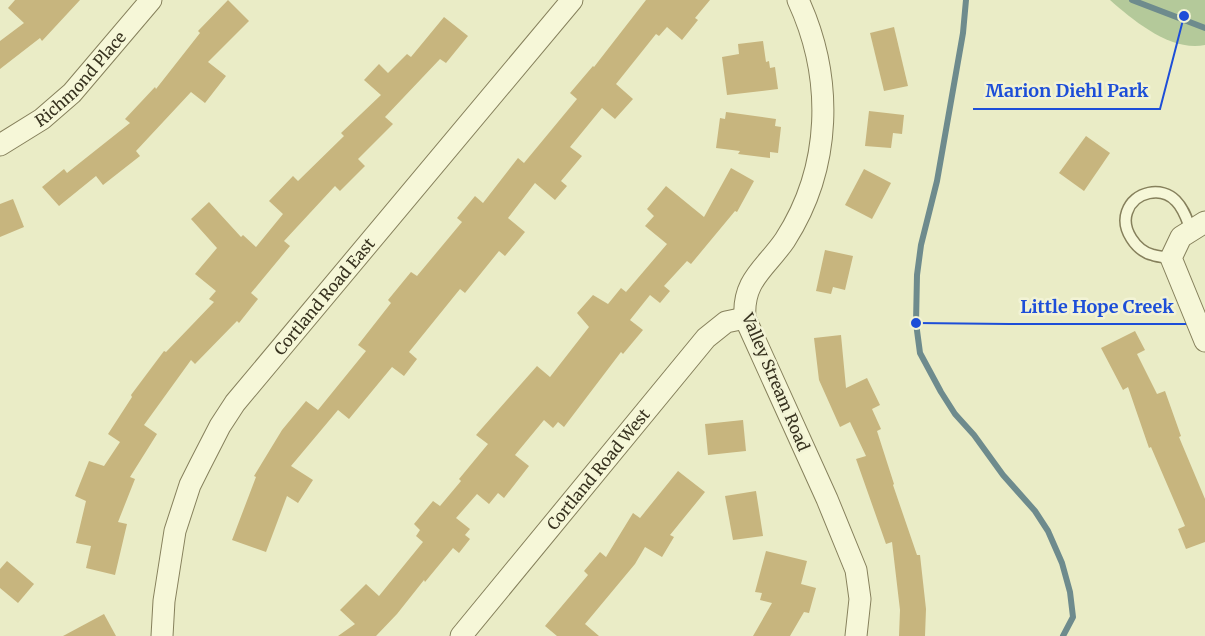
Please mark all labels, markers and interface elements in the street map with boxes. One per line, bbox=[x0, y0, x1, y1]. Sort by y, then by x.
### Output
street label: Richmond Place bbox=[31, 27, 130, 131]
callout: Marion Diehl Park bbox=[973, 73, 1160, 109]
text: Marion Diehl Park bbox=[986, 79, 1149, 102]
street label: Cortland Road East bbox=[269, 233, 379, 359]
callout: Little Hope Creek bbox=[1009, 288, 1186, 324]
text: Little Hope Creek bbox=[1020, 295, 1174, 318]
street label: Valley Stream Road bbox=[738, 309, 814, 454]
street label: Cortland Road West bbox=[542, 404, 654, 534]

